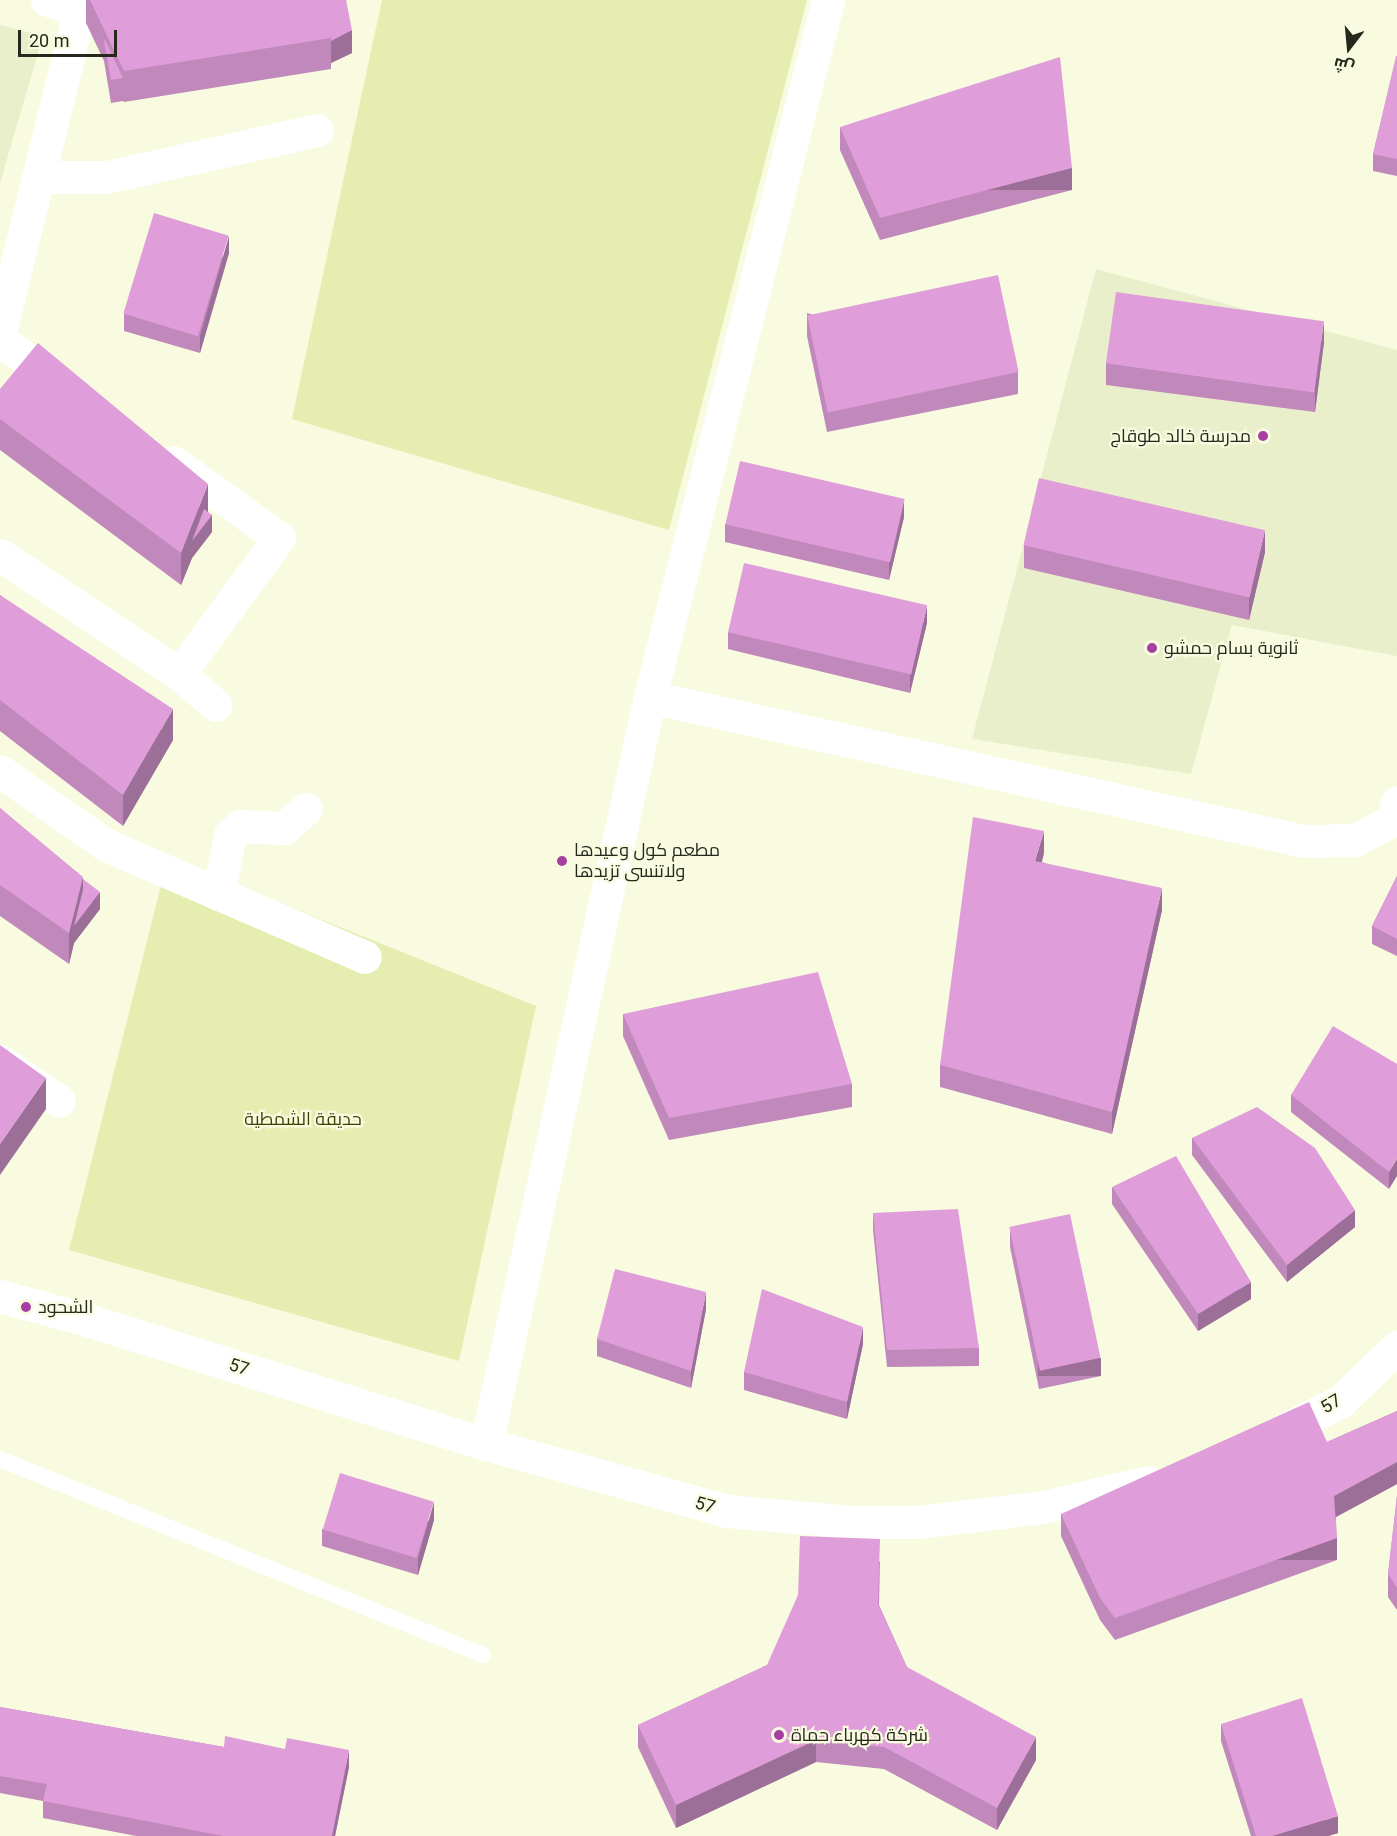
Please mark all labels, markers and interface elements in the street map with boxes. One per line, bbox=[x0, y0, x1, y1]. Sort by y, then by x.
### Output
scale bar bbox=[21, 18, 120, 56]
north arrow bbox=[1319, 18, 1379, 78]
text: 20 m bbox=[29, 30, 69, 51]
text: ش bbox=[1331, 54, 1356, 78]
place label: مدرسة خالد طوقاج bbox=[1111, 425, 1251, 447]
marker: مدرسة خالد طوقاج bbox=[1256, 429, 1270, 443]
place label: ثانوية بسام حمشو bbox=[1164, 637, 1298, 659]
marker: ثانوية بسام حمشو bbox=[1145, 641, 1159, 655]
place label: مطعم كول وعيدها ولاتنسى تزيدها bbox=[574, 840, 720, 882]
marker: مطعم كول وعيدها ولاتنسى تزيدها bbox=[555, 854, 569, 868]
park label: حديقة الشمطية bbox=[244, 1108, 362, 1130]
place label: الشحود bbox=[38, 1296, 93, 1318]
marker: الشحود bbox=[19, 1300, 33, 1314]
street label: 57 bbox=[226, 1354, 252, 1380]
street label: 57 bbox=[1317, 1390, 1345, 1418]
street label: 57 bbox=[692, 1492, 718, 1518]
place label: شركة كهرباء حماة bbox=[791, 1724, 928, 1746]
marker: شركة كهرباء حماة bbox=[772, 1728, 786, 1742]

